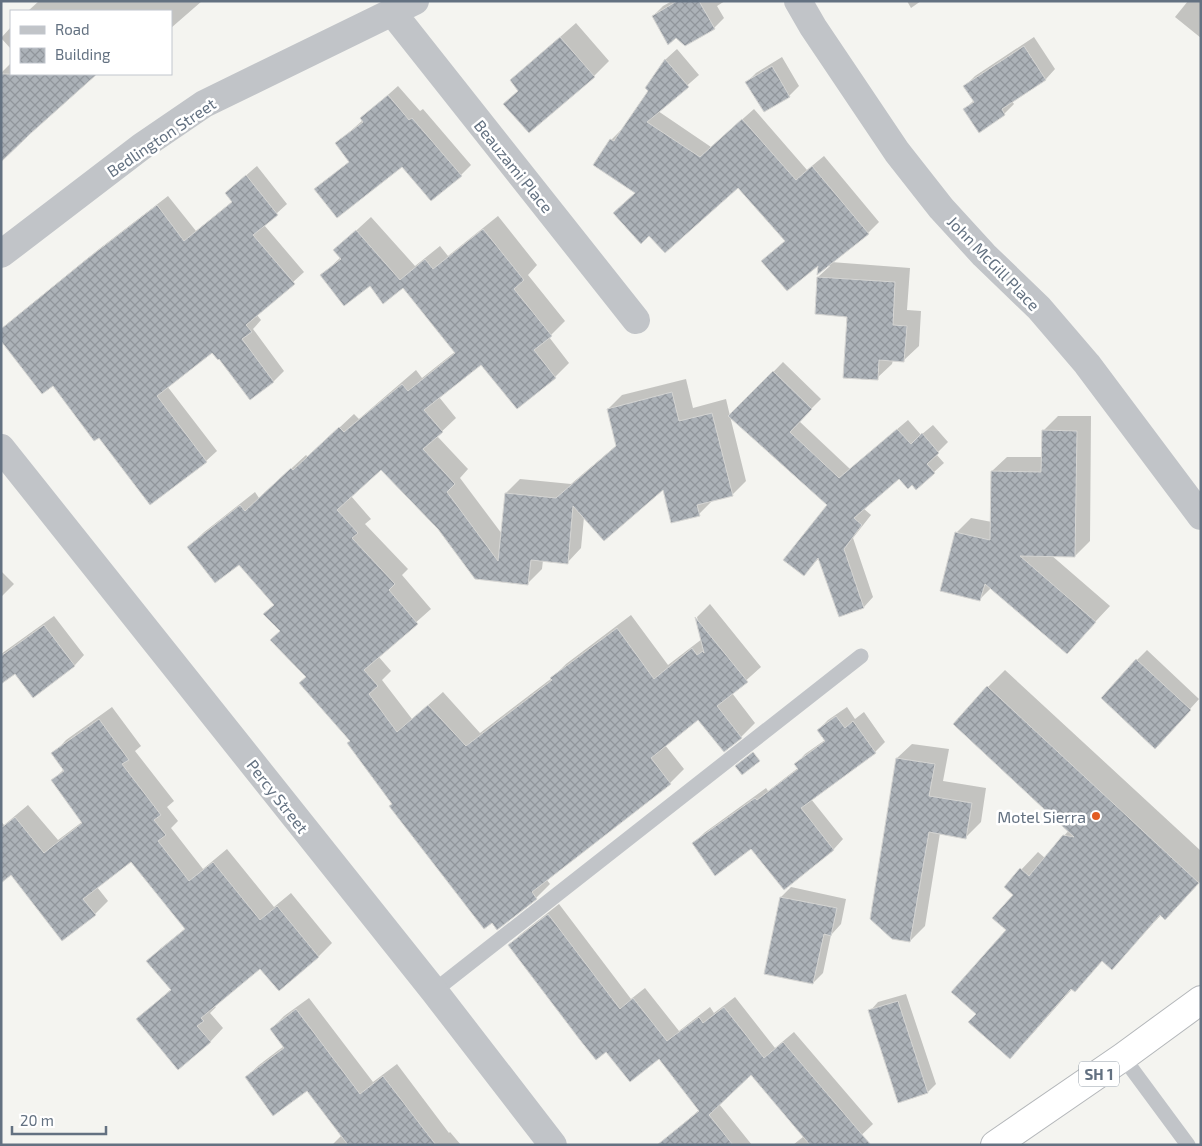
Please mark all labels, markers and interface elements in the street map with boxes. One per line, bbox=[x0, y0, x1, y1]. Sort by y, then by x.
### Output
legend bbox=[10, 10, 172, 75]
text: Road bbox=[55, 20, 90, 38]
text: Building bbox=[55, 45, 111, 63]
street label: Bedlington Street bbox=[103, 94, 219, 180]
street label: Beauzami Place bbox=[471, 116, 557, 216]
street label: John McGill Place bbox=[944, 212, 1044, 314]
street label: Percy Street bbox=[243, 755, 313, 837]
place label: Motel Sierra bbox=[997, 807, 1086, 826]
marker: Motel Sierra bbox=[1090, 810, 1102, 822]
road number: SH 1 bbox=[1079, 1062, 1119, 1086]
scale bar bbox=[12, 1104, 106, 1136]
text: 20 m bbox=[20, 1111, 54, 1129]

